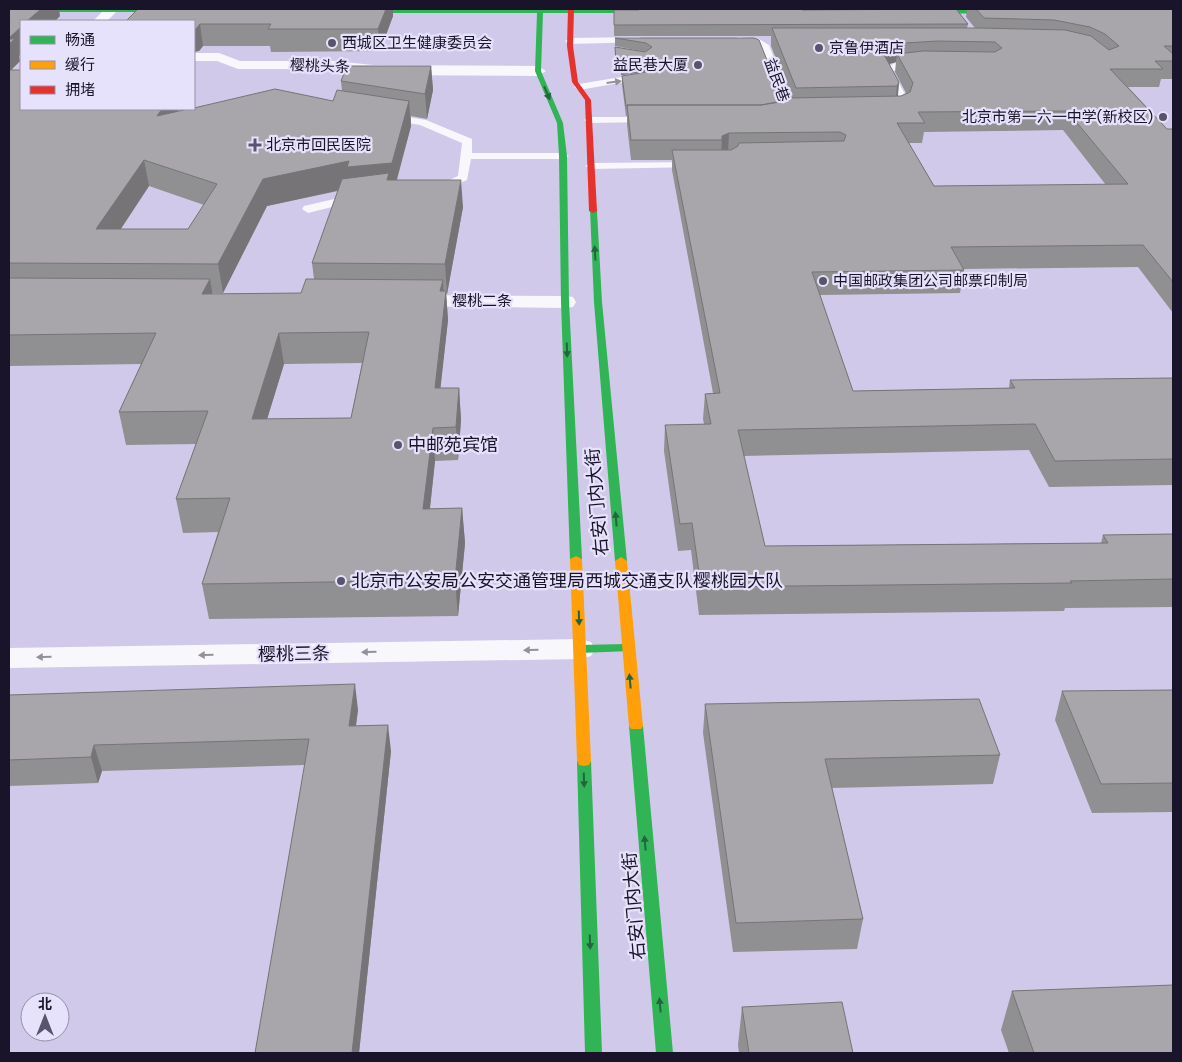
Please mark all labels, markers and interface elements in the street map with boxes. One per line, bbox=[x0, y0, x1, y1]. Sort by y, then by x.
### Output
legend bbox=[20, 20, 195, 110]
text: 畅通 bbox=[65, 30, 95, 50]
place label: 西城区卫生健康委员会 bbox=[342, 33, 492, 53]
marker: 西城区卫生健康委员会 bbox=[326, 37, 338, 49]
place label: 京鲁伊酒店 bbox=[829, 38, 904, 58]
marker: 京鲁伊酒店 bbox=[813, 42, 825, 54]
text: 缓行 bbox=[65, 55, 95, 75]
street label: 樱桃头条 bbox=[290, 55, 350, 77]
place label: 益民巷大厦 bbox=[613, 55, 688, 75]
street label: 益民巷 bbox=[760, 55, 794, 105]
marker: 益民巷大厦 bbox=[692, 59, 704, 71]
one-way arrow bbox=[606, 78, 622, 86]
text: 拥堵 bbox=[65, 80, 95, 100]
one-way arrow bbox=[544, 86, 552, 100]
place label: 北京市第一六一中学(新校区) bbox=[962, 107, 1153, 127]
marker: 北京市第一六一中学(新校区) bbox=[1157, 111, 1169, 123]
place label: 北京市回民医院 bbox=[266, 135, 371, 155]
marker: 北京市回民医院 bbox=[248, 138, 262, 152]
one-way arrow bbox=[591, 245, 599, 261]
place label: 中国邮政集团公司邮票印制局 bbox=[833, 271, 1028, 291]
marker: 中国邮政集团公司邮票印制局 bbox=[817, 275, 829, 287]
street label: 樱桃二条 bbox=[452, 291, 512, 311]
one-way arrow bbox=[563, 343, 571, 359]
place label: 中邮苑宾馆 bbox=[408, 433, 498, 457]
marker: 中邮苑宾馆 bbox=[392, 439, 404, 451]
street label: 右安门内大街 bbox=[580, 447, 614, 557]
one-way arrow bbox=[612, 511, 620, 527]
place label: 北京市公安局公安交通管理局西城交通支队樱桃园大队 bbox=[351, 569, 783, 593]
marker: 北京市公安局公安交通管理局西城交通支队樱桃园大队 bbox=[335, 575, 347, 587]
one-way arrow bbox=[575, 610, 583, 626]
street label: 樱桃三条 bbox=[258, 641, 330, 667]
one-way arrow bbox=[523, 646, 539, 654]
one-way arrow bbox=[360, 649, 376, 657]
one-way arrow bbox=[198, 651, 214, 659]
one-way arrow bbox=[36, 653, 52, 661]
one-way arrow bbox=[626, 673, 634, 689]
one-way arrow bbox=[581, 772, 589, 788]
one-way arrow bbox=[641, 835, 649, 851]
street label: 右安门内大街 bbox=[617, 851, 651, 961]
one-way arrow bbox=[586, 935, 594, 951]
north arrow bbox=[20, 992, 70, 1042]
text: 北 bbox=[38, 995, 52, 1013]
one-way arrow bbox=[656, 996, 664, 1012]

